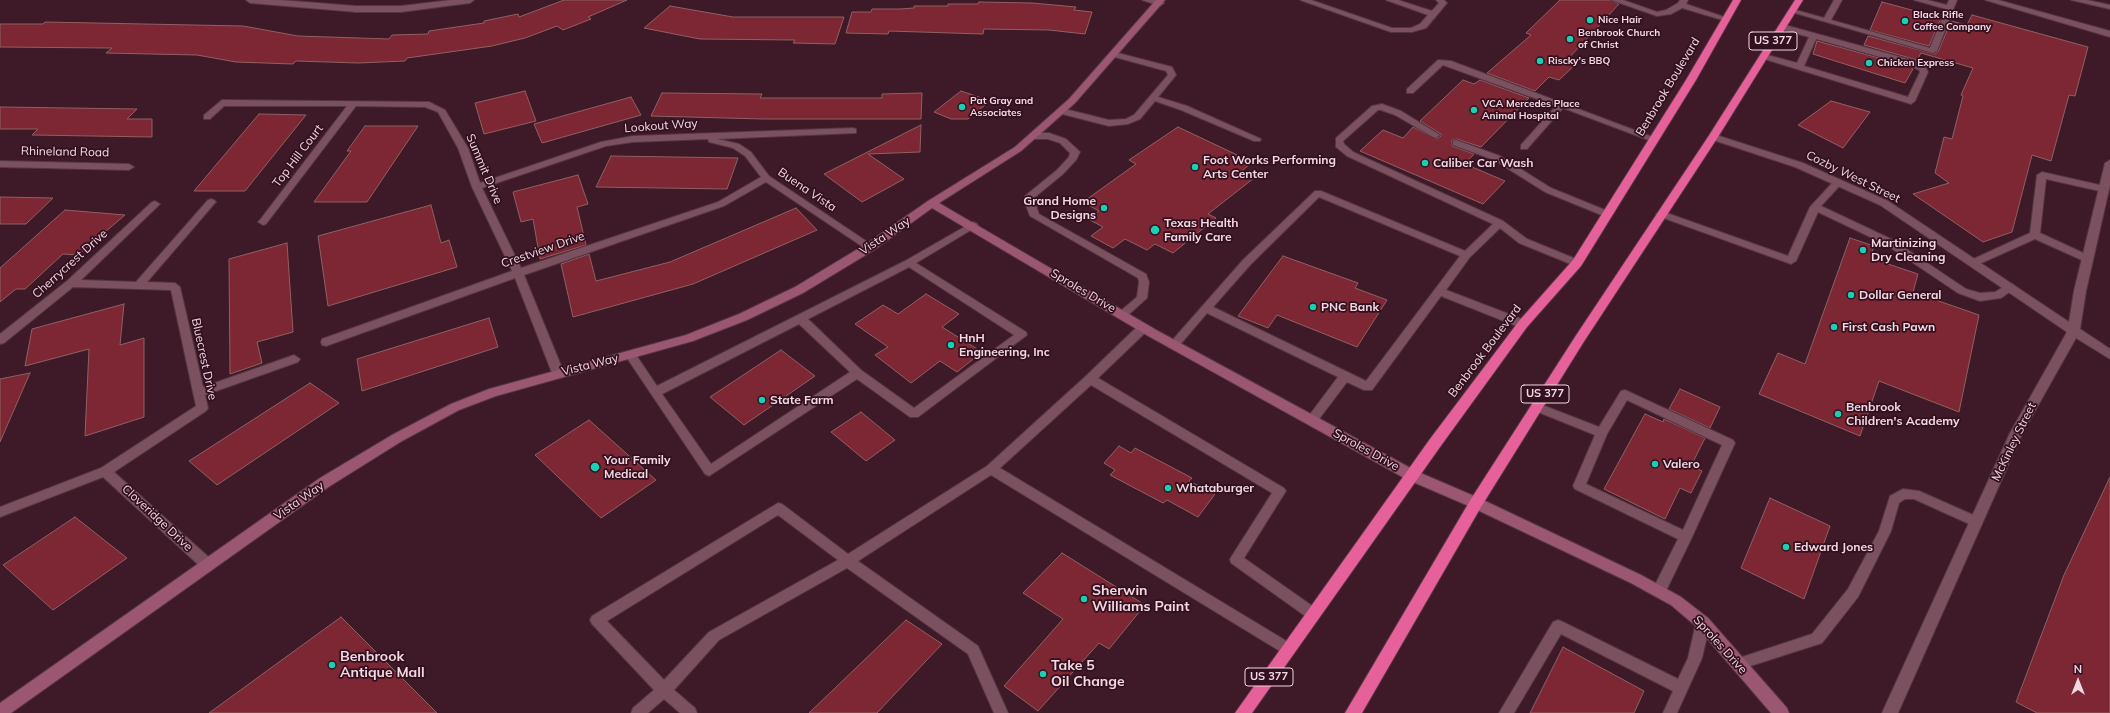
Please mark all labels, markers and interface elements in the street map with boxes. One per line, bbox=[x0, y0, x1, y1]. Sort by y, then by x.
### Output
place label: Black Rifle Coffee Company bbox=[1913, 9, 1991, 32]
place label: Nice Hair bbox=[1598, 14, 1642, 26]
marker: Nice Hair bbox=[1585, 15, 1595, 25]
marker: Black Rifle Coffee Company bbox=[1900, 16, 1910, 26]
place label: Benbrook Church of Christ bbox=[1578, 27, 1660, 50]
road number: US 377 bbox=[1749, 32, 1797, 50]
marker: Benbrook Church of Christ bbox=[1565, 34, 1575, 44]
street label: Benbrook Boulevard bbox=[1633, 35, 1703, 139]
place label: Riscky's BBQ bbox=[1548, 55, 1610, 67]
marker: Riscky's BBQ bbox=[1535, 56, 1545, 66]
place label: Chicken Express bbox=[1877, 57, 1954, 69]
marker: Chicken Express bbox=[1864, 58, 1874, 68]
place label: Pat Gray and Associates bbox=[970, 95, 1033, 118]
place label: VCA Mercedes Place Animal Hospital bbox=[1482, 98, 1580, 122]
marker: Pat Gray and Associates bbox=[957, 102, 967, 112]
marker: VCA Mercedes Place Animal Hospital bbox=[1469, 105, 1479, 115]
street label: Lookout Way bbox=[624, 116, 698, 136]
street label: Top Hill Court bbox=[270, 122, 326, 190]
street label: Summit Drive bbox=[463, 132, 505, 206]
street label: Rhineland Road bbox=[21, 144, 109, 160]
street label: Cozby West Street bbox=[1804, 148, 1902, 206]
place label: Foot Works Performing Arts Center bbox=[1203, 153, 1336, 181]
place label: Caliber Car Wash bbox=[1433, 156, 1534, 170]
marker: Caliber Car Wash bbox=[1420, 158, 1430, 168]
marker: Foot Works Performing Arts Center bbox=[1190, 162, 1200, 172]
street label: Buena Vista bbox=[775, 165, 839, 215]
place label: Grand Home Designs bbox=[1023, 194, 1096, 222]
marker: Grand Home Designs bbox=[1099, 203, 1109, 213]
street label: Vista Way bbox=[857, 214, 913, 258]
place label: Texas Health Family Care bbox=[1164, 216, 1239, 244]
marker: Texas Health Family Care bbox=[1149, 224, 1161, 236]
street label: Cherrycrest Drive bbox=[29, 227, 111, 301]
street label: Crestview Drive bbox=[499, 229, 587, 271]
place label: Martinizing Dry Cleaning bbox=[1871, 236, 1945, 264]
marker: Martinizing Dry Cleaning bbox=[1858, 245, 1868, 255]
street label: Sproles Drive bbox=[1048, 266, 1118, 316]
place label: Dollar General bbox=[1859, 288, 1941, 302]
marker: Dollar General bbox=[1846, 290, 1856, 300]
place label: PNC Bank bbox=[1321, 300, 1379, 314]
marker: PNC Bank bbox=[1308, 302, 1318, 312]
street label: Benbrook Boulevard bbox=[1445, 302, 1525, 400]
street label: Bluecrest Drive bbox=[188, 317, 220, 401]
place label: First Cash Pawn bbox=[1842, 320, 1935, 334]
marker: First Cash Pawn bbox=[1829, 322, 1839, 332]
place label: HnH Engineering, Inc bbox=[959, 331, 1050, 359]
marker: HnH Engineering, Inc bbox=[946, 340, 956, 350]
street label: Vista Way bbox=[560, 351, 620, 379]
road number: US 377 bbox=[1521, 385, 1569, 403]
place label: State Farm bbox=[770, 393, 834, 407]
marker: State Farm bbox=[757, 395, 767, 405]
place label: Benbrook Children's Academy bbox=[1846, 400, 1959, 428]
street label: McKinley Street bbox=[1989, 400, 2039, 484]
marker: Benbrook Children's Academy bbox=[1833, 409, 1843, 419]
street label: Sproles Drive bbox=[1330, 426, 1402, 474]
place label: Your Family Medical bbox=[604, 453, 670, 481]
place label: Valero bbox=[1663, 457, 1700, 471]
marker: Valero bbox=[1650, 459, 1660, 469]
marker: Your Family Medical bbox=[589, 461, 601, 473]
street label: Vista Way bbox=[271, 479, 327, 523]
place label: Whataburger bbox=[1176, 481, 1254, 495]
street label: Cloveridge Drive bbox=[119, 482, 195, 554]
marker: Whataburger bbox=[1163, 483, 1173, 493]
place label: Edward Jones bbox=[1794, 540, 1873, 554]
marker: Edward Jones bbox=[1781, 542, 1791, 552]
place label: Sherwin Williams Paint bbox=[1092, 583, 1190, 616]
marker: Sherwin Williams Paint bbox=[1079, 594, 1089, 604]
street label: Sproles Drive bbox=[1690, 613, 1750, 677]
place label: Benbrook Antique Mall bbox=[340, 649, 425, 682]
place label: Take 5 Oil Change bbox=[1051, 658, 1125, 690]
marker: Benbrook Antique Mall bbox=[327, 660, 337, 670]
north arrow bbox=[2058, 661, 2098, 701]
text: N bbox=[2074, 662, 2082, 676]
road number: US 377 bbox=[1245, 668, 1293, 686]
marker: Take 5 Oil Change bbox=[1038, 669, 1048, 679]

